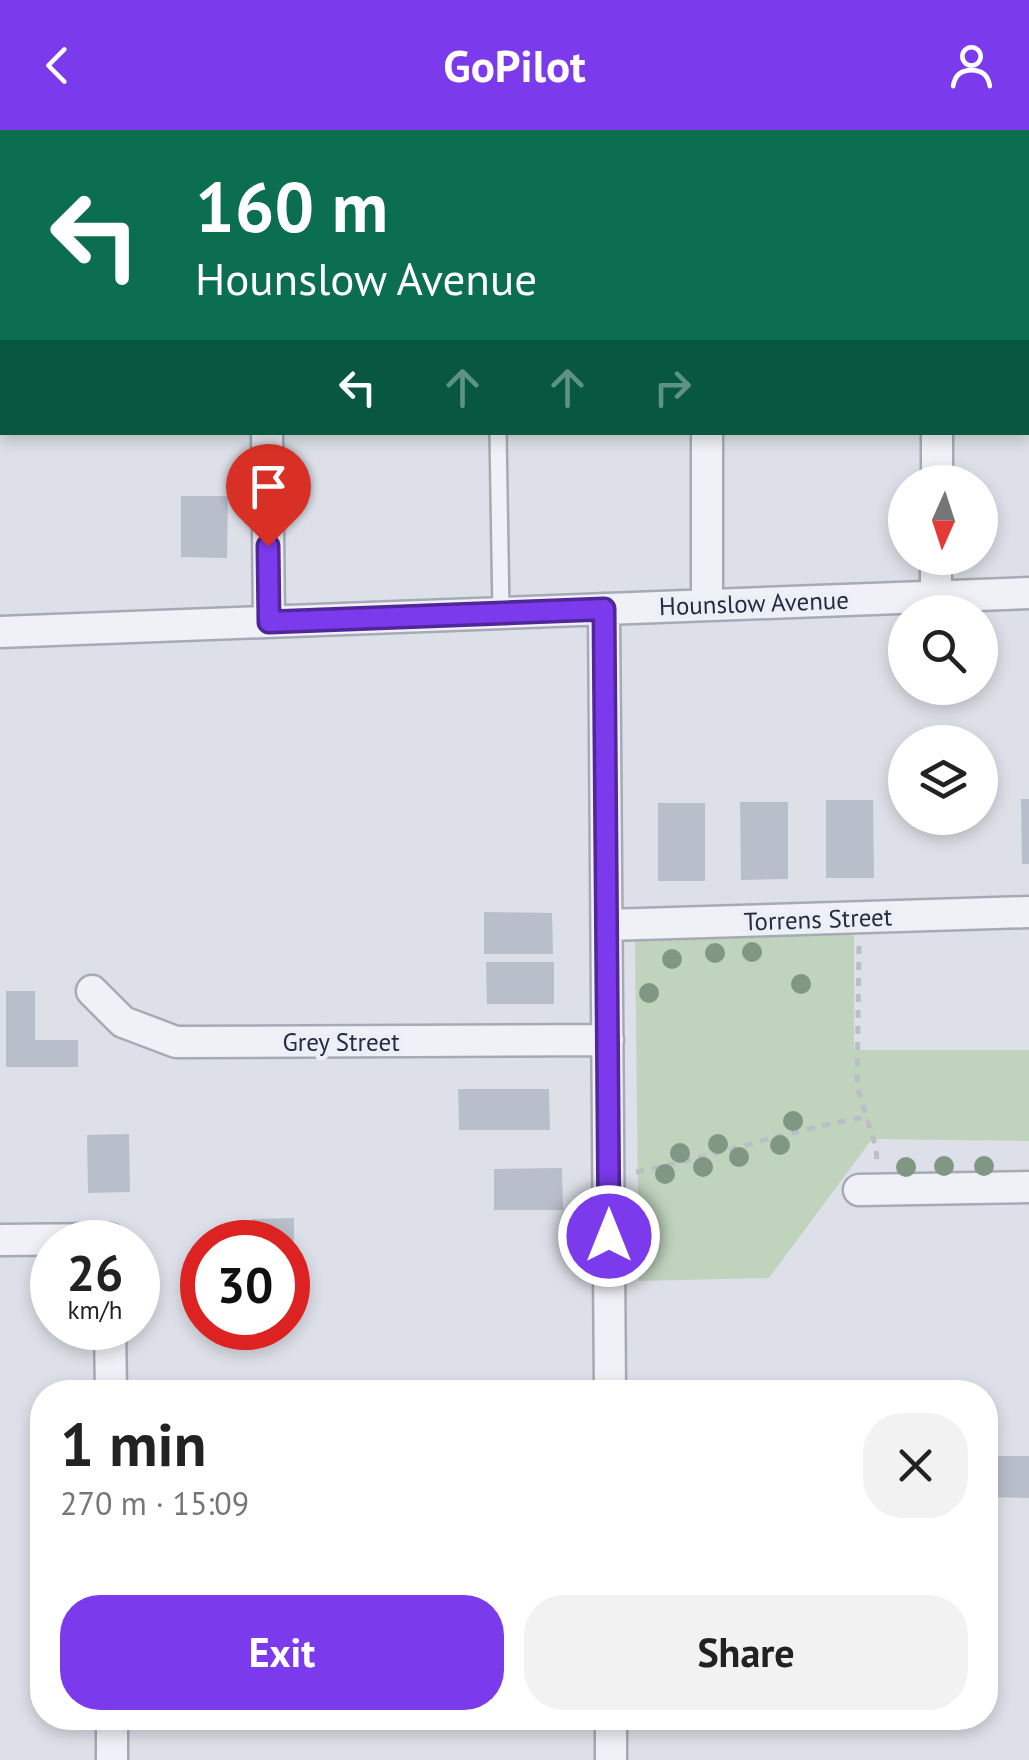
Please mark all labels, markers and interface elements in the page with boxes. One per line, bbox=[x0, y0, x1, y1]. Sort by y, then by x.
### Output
text: GoPilot bbox=[443, 36, 586, 94]
icon: back bbox=[30, 38, 85, 93]
icon: person bbox=[944, 38, 999, 93]
text: 160 m bbox=[195, 161, 388, 251]
icon: left bbox=[30, 170, 160, 300]
text: Hounslow Avenue bbox=[195, 249, 537, 307]
icon: left bbox=[330, 360, 385, 415]
icon: ahead bbox=[435, 360, 490, 415]
icon: ahead bbox=[540, 360, 595, 415]
icon: right bbox=[645, 360, 700, 415]
pin bbox=[226, 444, 311, 547]
icon: arrive bbox=[241, 459, 296, 514]
north arrow bbox=[888, 465, 998, 575]
map controls bbox=[888, 465, 998, 835]
street label: Hounslow Avenue bbox=[658, 584, 850, 622]
button: search bbox=[888, 595, 998, 705]
button: layers bbox=[888, 725, 998, 835]
street label: Torrens Street bbox=[743, 900, 893, 938]
street label: Grey Street bbox=[282, 1026, 400, 1058]
position arrow bbox=[557, 1184, 661, 1288]
speed limit sign: 30 bbox=[180, 1220, 310, 1350]
text: 26 bbox=[67, 1240, 123, 1305]
text: km/h bbox=[68, 1294, 122, 1326]
text: 1 min bbox=[60, 1405, 206, 1483]
button: close bbox=[863, 1413, 968, 1518]
text: 270 m · 15:09 bbox=[60, 1482, 249, 1524]
button: Exit bbox=[60, 1595, 504, 1710]
button: Share bbox=[524, 1595, 968, 1710]

